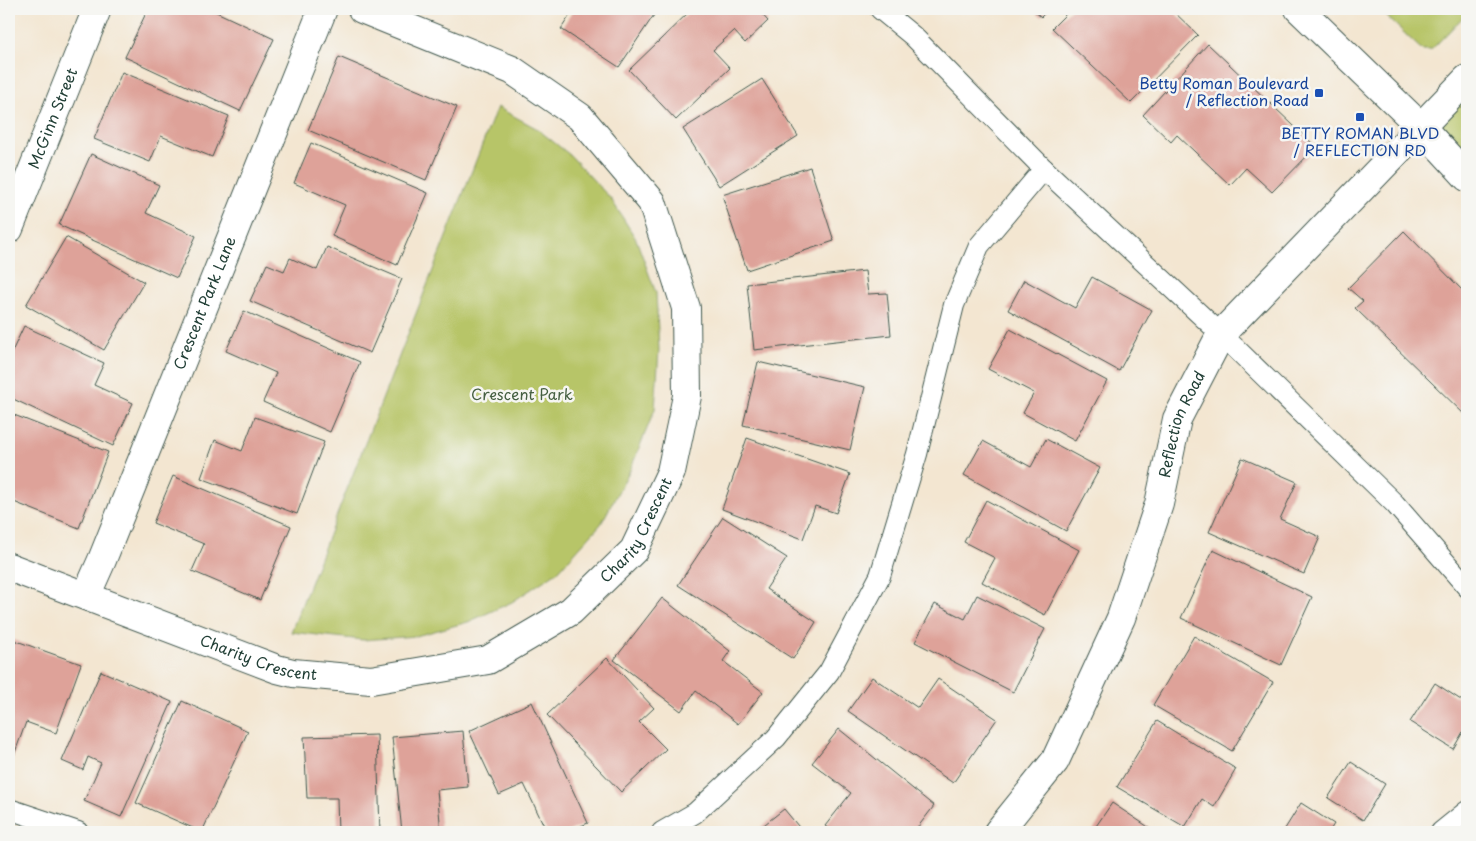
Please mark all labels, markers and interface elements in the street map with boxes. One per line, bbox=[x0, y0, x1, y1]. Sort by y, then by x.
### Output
street label: McGinn Street bbox=[21, 64, 82, 172]
place label: Betty Roman Boulevard / Reflection Road bbox=[1139, 71, 1309, 111]
marker: Betty Roman Boulevard / Reflection Road bbox=[1313, 87, 1325, 99]
marker: BETTY ROMAN BLVD / REFLECTION RD bbox=[1354, 111, 1366, 123]
place label: BETTY ROMAN BLVD / REFLECTION RD bbox=[1281, 121, 1439, 161]
street label: Crescent Park Lane bbox=[166, 233, 241, 373]
street label: Reflection Road bbox=[1152, 366, 1210, 479]
park label: Crescent Park bbox=[471, 382, 573, 405]
street label: Charity Crescent bbox=[594, 473, 677, 587]
street label: Charity Crescent bbox=[197, 628, 318, 685]

